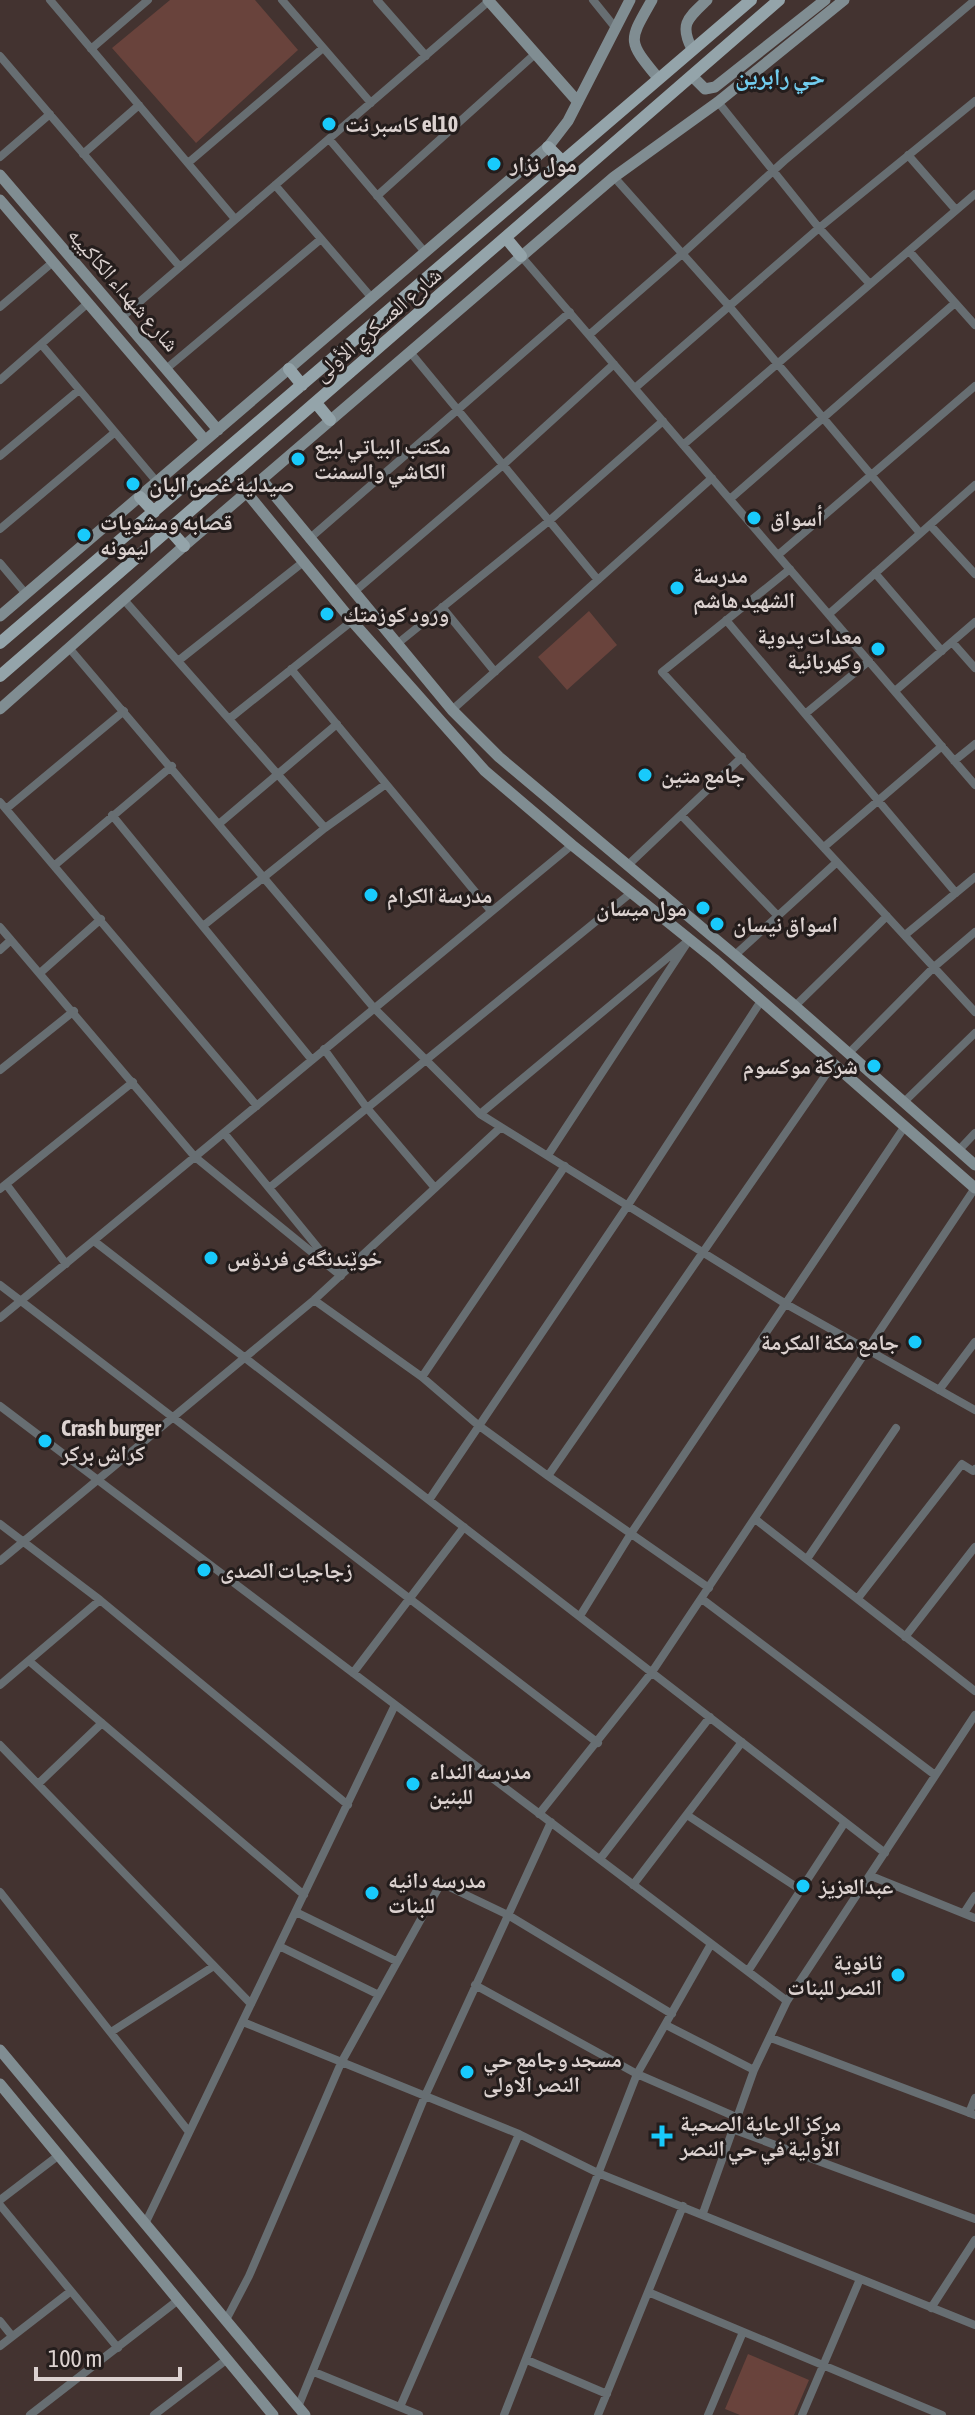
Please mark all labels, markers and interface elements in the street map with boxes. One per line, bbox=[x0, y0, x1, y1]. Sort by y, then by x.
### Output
district label: حي رابرين bbox=[735, 63, 825, 95]
place label: كاسبر نت el10 bbox=[345, 111, 458, 138]
marker: كاسبر نت el10 bbox=[320, 115, 338, 133]
place label: مول نزار bbox=[509, 151, 577, 178]
marker: مول نزار bbox=[485, 155, 503, 173]
street label: شارع شهداء الكاكييه bbox=[62, 221, 185, 357]
street label: شارع العسكري الأولى bbox=[308, 261, 449, 390]
place label: مكتب البياتي لبيع الكاشي والسمنت bbox=[314, 433, 451, 488]
marker: مكتب البياتي لبيع الكاشي والسمنت bbox=[289, 450, 307, 468]
place label: صيدلية غصن البان bbox=[149, 471, 294, 498]
marker: صيدلية غصن البان bbox=[124, 475, 142, 493]
place label: أسواق bbox=[770, 504, 823, 532]
place label: قصابه ومشويات ليمونه bbox=[100, 509, 233, 560]
marker: أسواق bbox=[745, 509, 763, 527]
marker: قصابه ومشويات ليمونه bbox=[75, 526, 93, 544]
place label: مدرسة الشهيد هاشم bbox=[693, 562, 795, 615]
marker: مدرسة الشهيد هاشم bbox=[668, 579, 686, 597]
place label: ورود كوزمتك bbox=[343, 601, 449, 627]
marker: ورود كوزمتك bbox=[318, 605, 336, 623]
place label: معدات يدوية وكهربائية bbox=[757, 623, 862, 675]
marker: معدات يدوية وكهربائية bbox=[869, 640, 887, 658]
place label: جامع متين bbox=[661, 762, 745, 790]
marker: جامع متين bbox=[636, 766, 654, 784]
place label: مدرسة الكرام bbox=[387, 882, 492, 911]
marker: مدرسة الكرام bbox=[362, 886, 380, 904]
place label: مول ميسان bbox=[596, 895, 687, 922]
marker: مول ميسان bbox=[694, 899, 712, 917]
place label: اسواق نيسان bbox=[733, 911, 838, 938]
marker: اسواق نيسان bbox=[708, 915, 726, 933]
place label: شركة موكسوم bbox=[743, 1053, 858, 1082]
marker: شركة موكسوم bbox=[865, 1057, 883, 1075]
place label: خوێندنگەی فردۆس bbox=[227, 1245, 382, 1272]
marker: خوێندنگەی فردۆس bbox=[202, 1249, 220, 1267]
place label: جامع مكة المكرمة bbox=[761, 1329, 899, 1357]
marker: جامع مكة المكرمة bbox=[906, 1333, 924, 1351]
place label: Crash burger كراش بركر bbox=[60, 1415, 162, 1467]
marker: Crash burger كراش بركر bbox=[36, 1432, 54, 1450]
place label: زجاجيات الصدى bbox=[220, 1557, 353, 1584]
marker: زجاجيات الصدى bbox=[195, 1561, 213, 1579]
place label: مدرسه النداء للبنين bbox=[429, 1758, 531, 1810]
marker: مدرسه النداء للبنين bbox=[404, 1775, 422, 1793]
place label: مدرسه دانيه للبنات bbox=[388, 1867, 486, 1919]
place label: عبدالعزيز bbox=[818, 1873, 893, 1900]
marker: عبدالعزيز bbox=[794, 1877, 812, 1895]
marker: مدرسه دانيه للبنات bbox=[363, 1884, 381, 1902]
place label: ثانوية النصر للبنات bbox=[787, 1949, 882, 2001]
marker: ثانوية النصر للبنات bbox=[889, 1966, 907, 1984]
place label: مسجد وجامع حي النصر الاولى bbox=[483, 2046, 622, 2098]
marker: مسجد وجامع حي النصر الاولى bbox=[458, 2063, 476, 2081]
place label: مركز الرعاية الصحية الأولية في حي النصر bbox=[679, 2110, 841, 2165]
marker: مركز الرعاية الصحية الأولية في حي النصر bbox=[651, 2125, 673, 2147]
scale bar bbox=[36, 2331, 180, 2381]
text: 100 m bbox=[48, 2345, 102, 2372]

